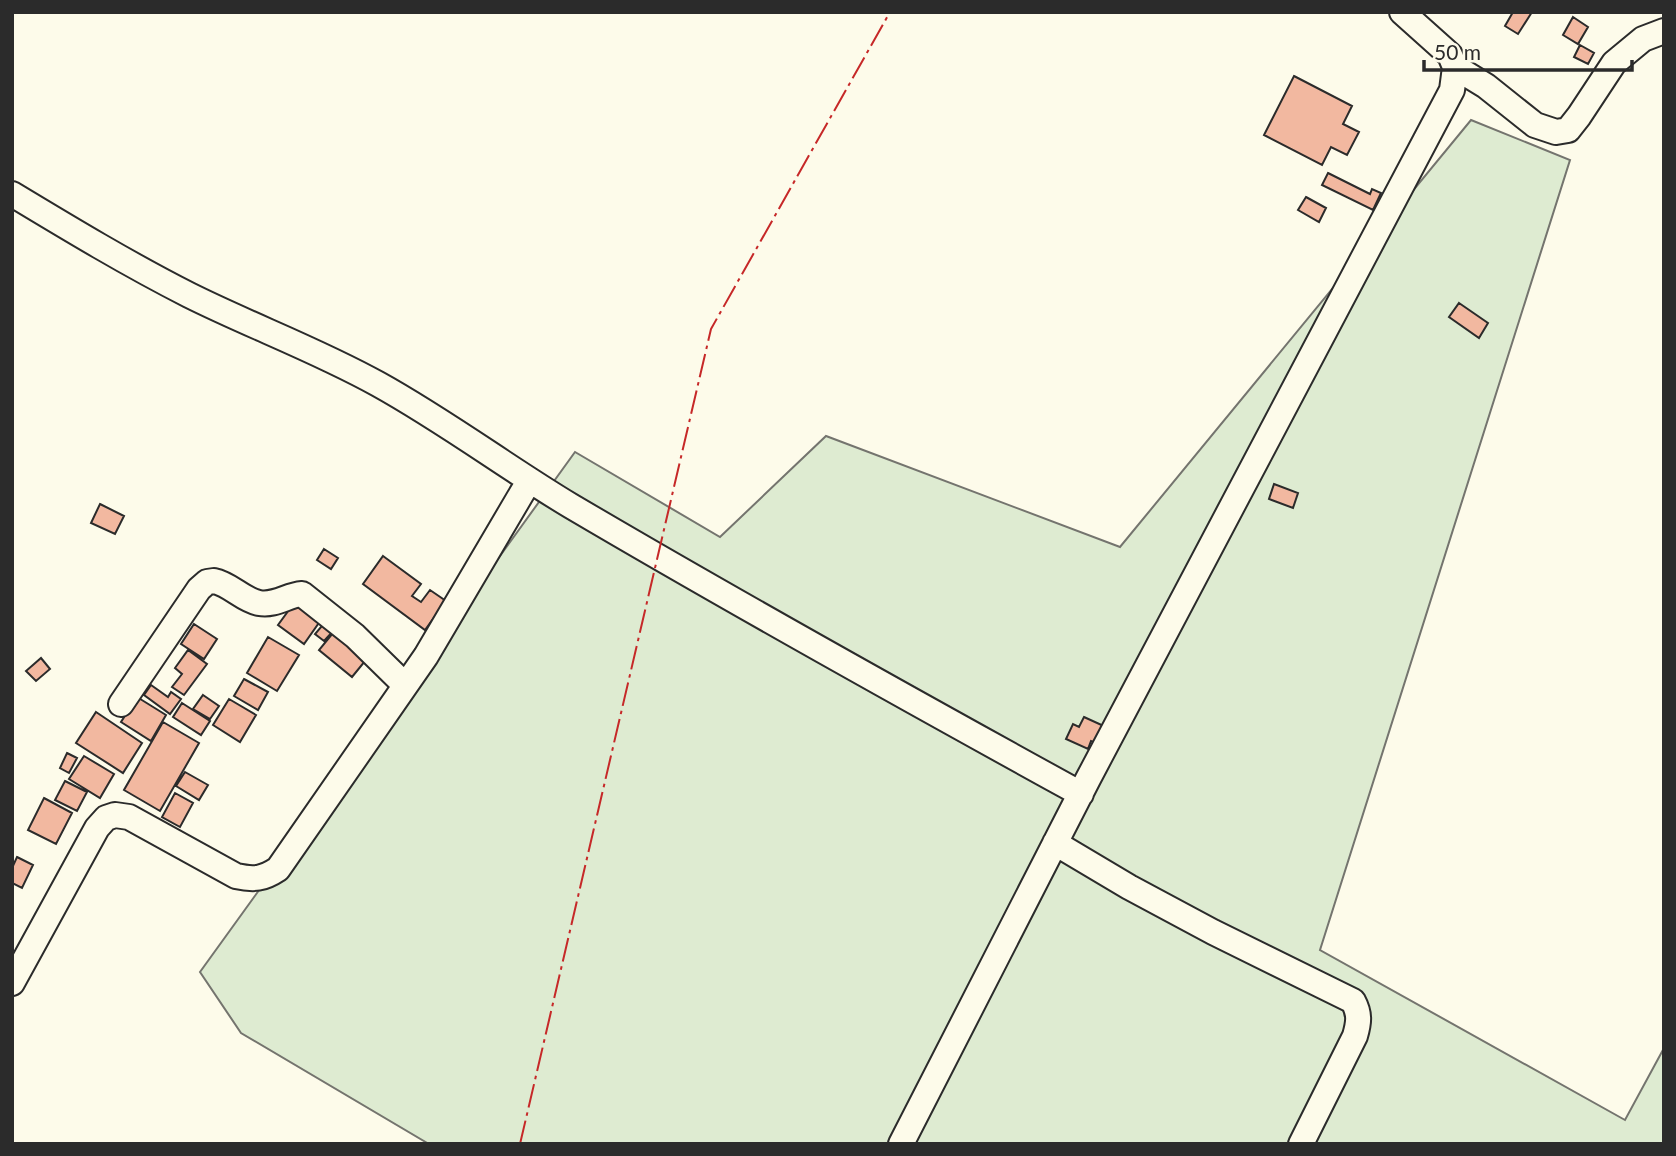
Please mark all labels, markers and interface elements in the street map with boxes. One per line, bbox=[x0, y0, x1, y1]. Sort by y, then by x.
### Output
scale bar bbox=[1424, 28, 1632, 72]
text: 50 m bbox=[1434, 39, 1481, 64]

